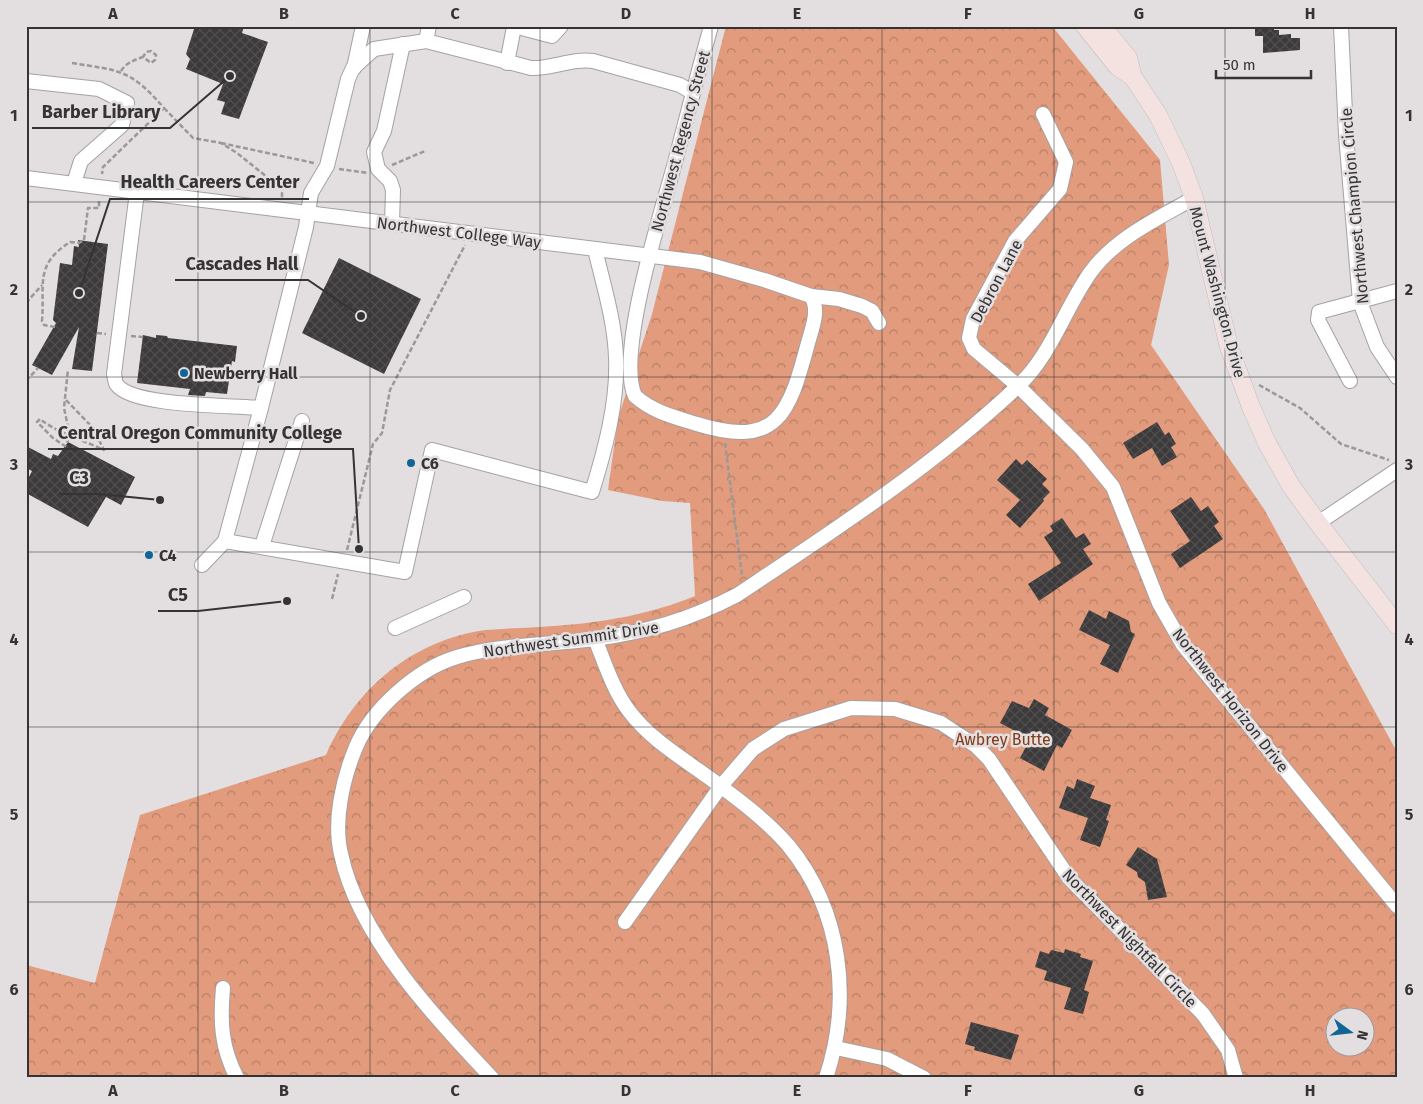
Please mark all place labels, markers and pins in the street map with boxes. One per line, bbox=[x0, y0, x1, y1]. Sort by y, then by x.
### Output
callout: Barber Library bbox=[32, 95, 170, 128]
callout: Health Careers Center bbox=[110, 166, 309, 199]
callout: Cascades Hall bbox=[175, 247, 308, 280]
place label: Newberry Hall bbox=[194, 364, 298, 383]
marker: Newberry Hall bbox=[178, 367, 190, 379]
callout: Central Oregon Community College bbox=[48, 416, 353, 449]
place label: C6 bbox=[421, 454, 439, 473]
marker: C6 bbox=[405, 457, 417, 469]
callout: C3 bbox=[60, 461, 99, 494]
place label: C4 bbox=[159, 546, 177, 565]
marker: C4 bbox=[143, 549, 155, 561]
callout: C5 bbox=[158, 578, 198, 611]

